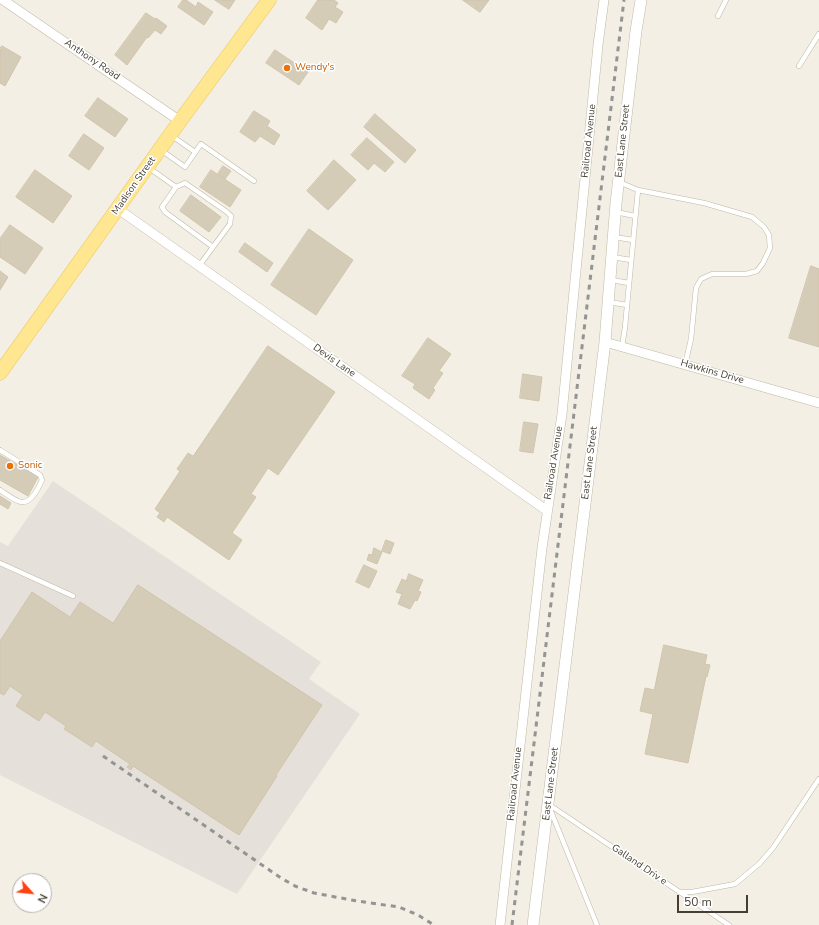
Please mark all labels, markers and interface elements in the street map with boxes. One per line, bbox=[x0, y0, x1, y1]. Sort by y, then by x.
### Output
street label: Anthony Road bbox=[62, 37, 122, 83]
place label: Wendy's bbox=[295, 62, 334, 74]
marker: Wendy's bbox=[282, 63, 292, 73]
street label: Railroad Avenue bbox=[579, 104, 599, 178]
street label: East Lane Street bbox=[613, 104, 633, 178]
street label: Madison Street bbox=[110, 155, 158, 217]
street label: Devis Lane bbox=[310, 342, 358, 380]
street label: Hawkins Drive bbox=[679, 357, 745, 387]
street label: Railroad Avenue bbox=[542, 425, 566, 501]
street label: East Lane Street bbox=[580, 426, 600, 500]
place label: Sonic bbox=[18, 460, 42, 472]
marker: Sonic bbox=[5, 461, 15, 471]
street label: Railroad Avenue bbox=[505, 747, 525, 821]
street label: East Lane Street bbox=[541, 747, 561, 821]
street label: Galland Driv e bbox=[609, 842, 669, 888]
north arrow bbox=[12, 873, 52, 913]
scale bar bbox=[679, 887, 750, 913]
text: N bbox=[34, 891, 51, 905]
text: 50 m bbox=[684, 894, 712, 910]

